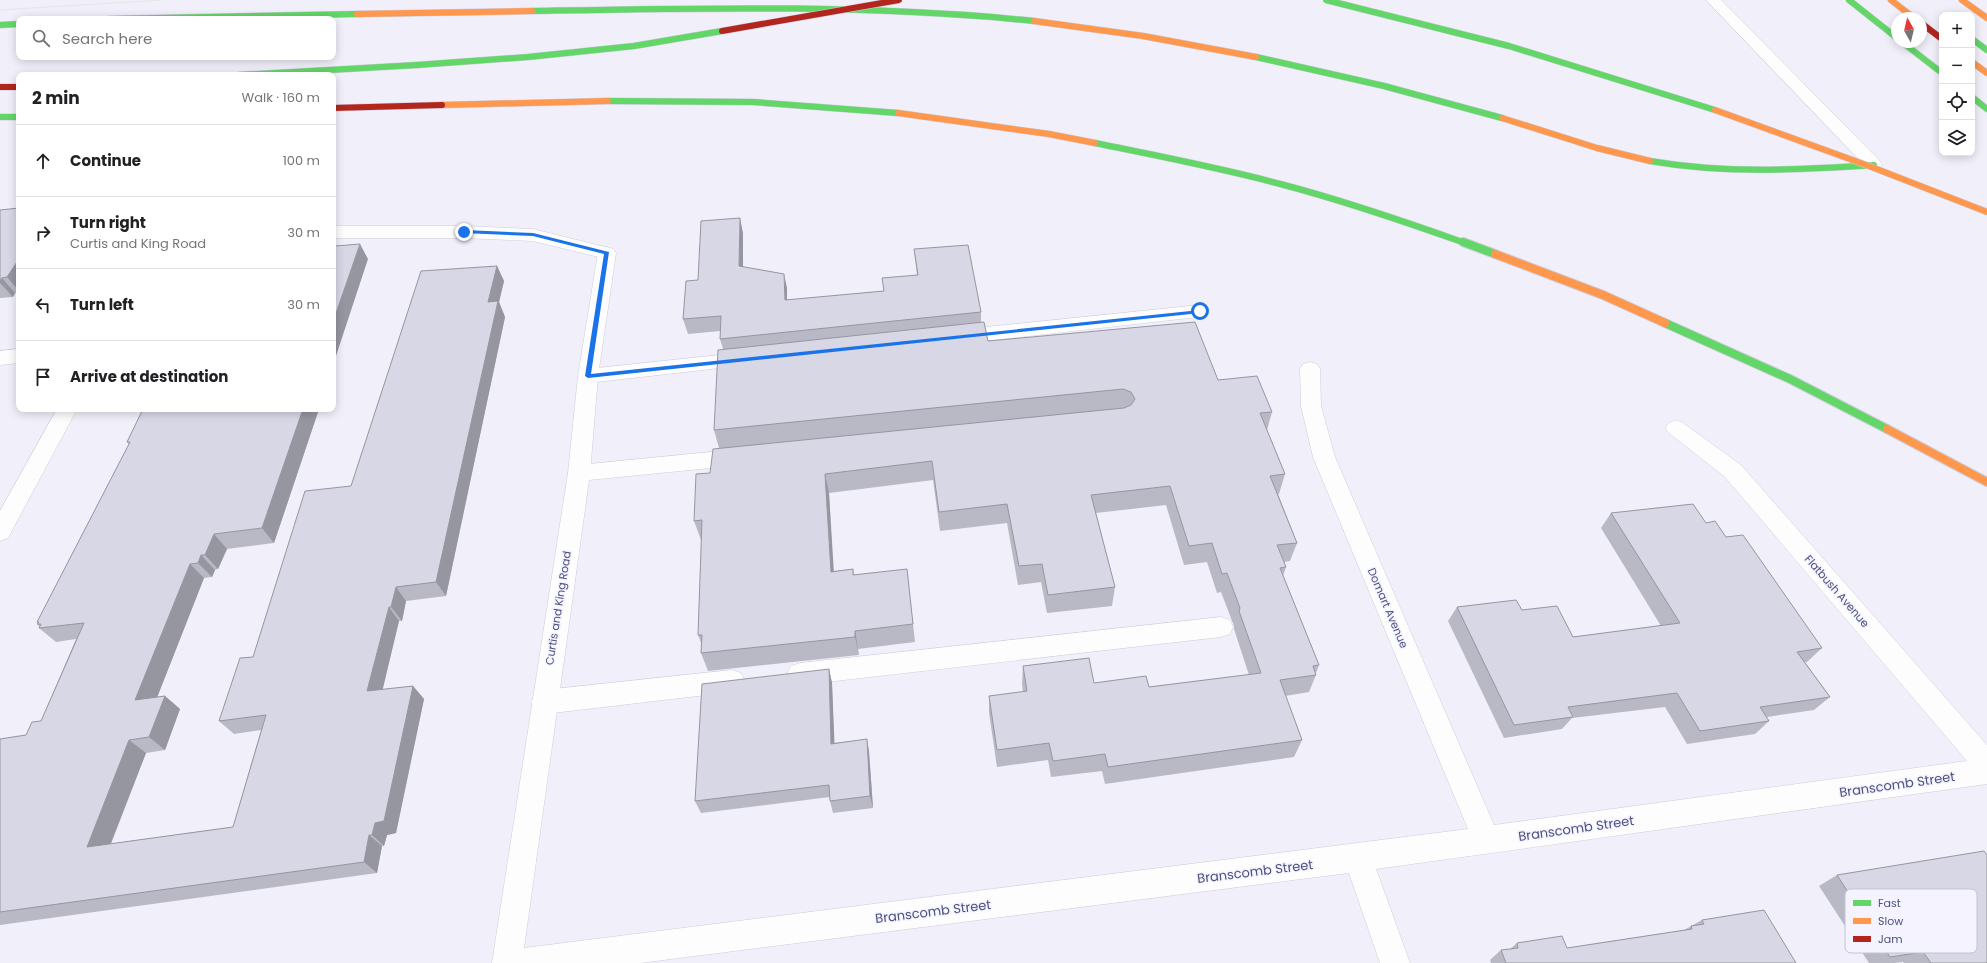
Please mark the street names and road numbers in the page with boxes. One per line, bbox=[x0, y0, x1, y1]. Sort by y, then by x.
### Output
street label: Curtis and King Road bbox=[541, 550, 575, 666]
street label: Flatbush Avenue bbox=[1801, 551, 1873, 631]
street label: Domart Avenue bbox=[1364, 565, 1412, 651]
street label: Branscomb Street bbox=[1838, 767, 1956, 802]
street label: Branscomb Street bbox=[1517, 811, 1635, 846]
street label: Branscomb Street bbox=[1196, 855, 1314, 888]
street label: Branscomb Street bbox=[874, 895, 992, 928]

